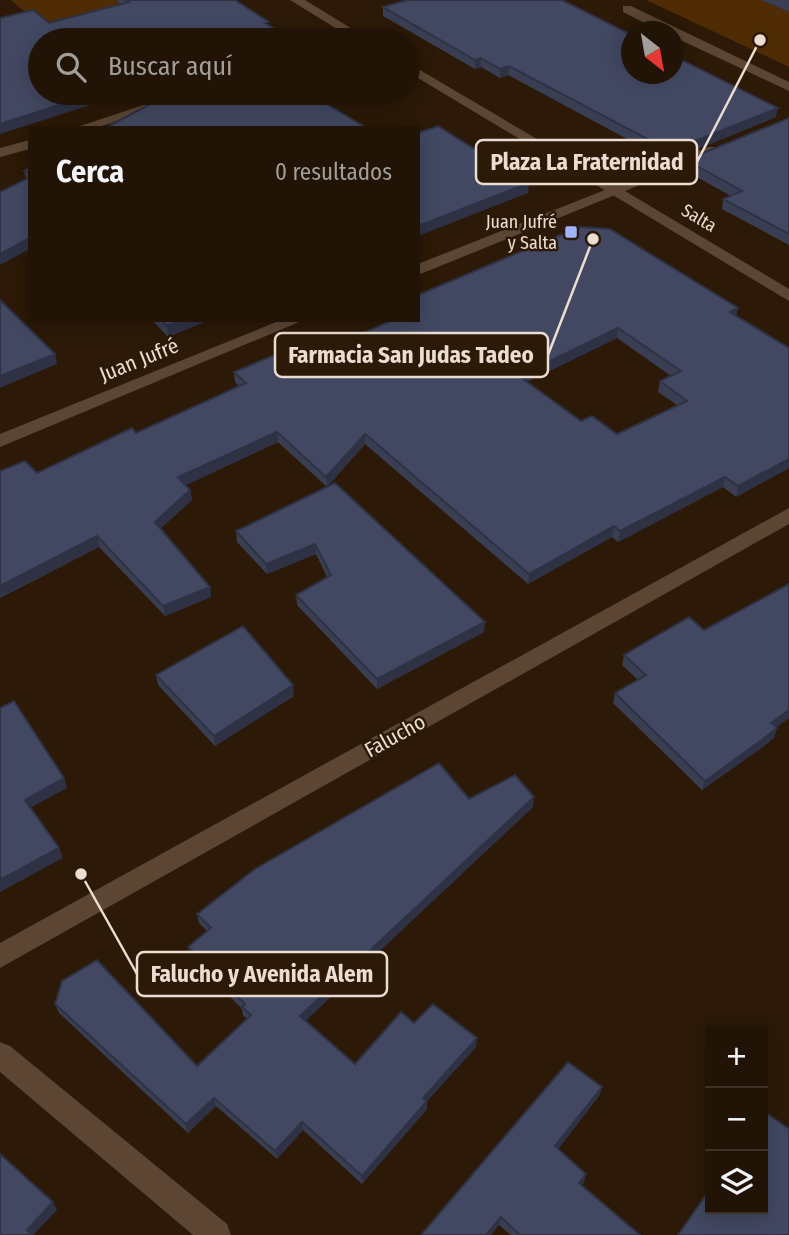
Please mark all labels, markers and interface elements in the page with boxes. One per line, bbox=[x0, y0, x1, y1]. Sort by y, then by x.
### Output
north arrow bbox=[621, 21, 684, 84]
search box bbox=[28, 28, 420, 105]
icon: search bbox=[52, 48, 90, 86]
text: Buscar aquí bbox=[108, 51, 233, 82]
callout: Plaza La Fraternidad bbox=[476, 140, 697, 184]
text: Plaza La Fraternidad bbox=[490, 148, 684, 176]
text: Cerca bbox=[56, 154, 124, 190]
text: 0 resultados bbox=[275, 158, 392, 186]
street label: Salta bbox=[678, 199, 721, 237]
place label: Juan Jufré y Salta bbox=[486, 211, 557, 254]
marker: Juan Jufré y Salta bbox=[563, 224, 579, 240]
street label: Juan Jufré bbox=[96, 332, 182, 388]
callout: Farmacia San Judas Tadeo bbox=[275, 333, 548, 377]
text: Farmacia San Judas Tadeo bbox=[288, 341, 534, 369]
street label: Falucho bbox=[360, 709, 430, 763]
callout: Falucho y Avenida Alem bbox=[137, 952, 387, 996]
text: Falucho y Avenida Alem bbox=[151, 960, 373, 988]
map controls bbox=[705, 1025, 768, 1214]
button: + bbox=[705, 1025, 768, 1088]
button: − bbox=[705, 1088, 768, 1151]
button: layers bbox=[705, 1151, 768, 1214]

